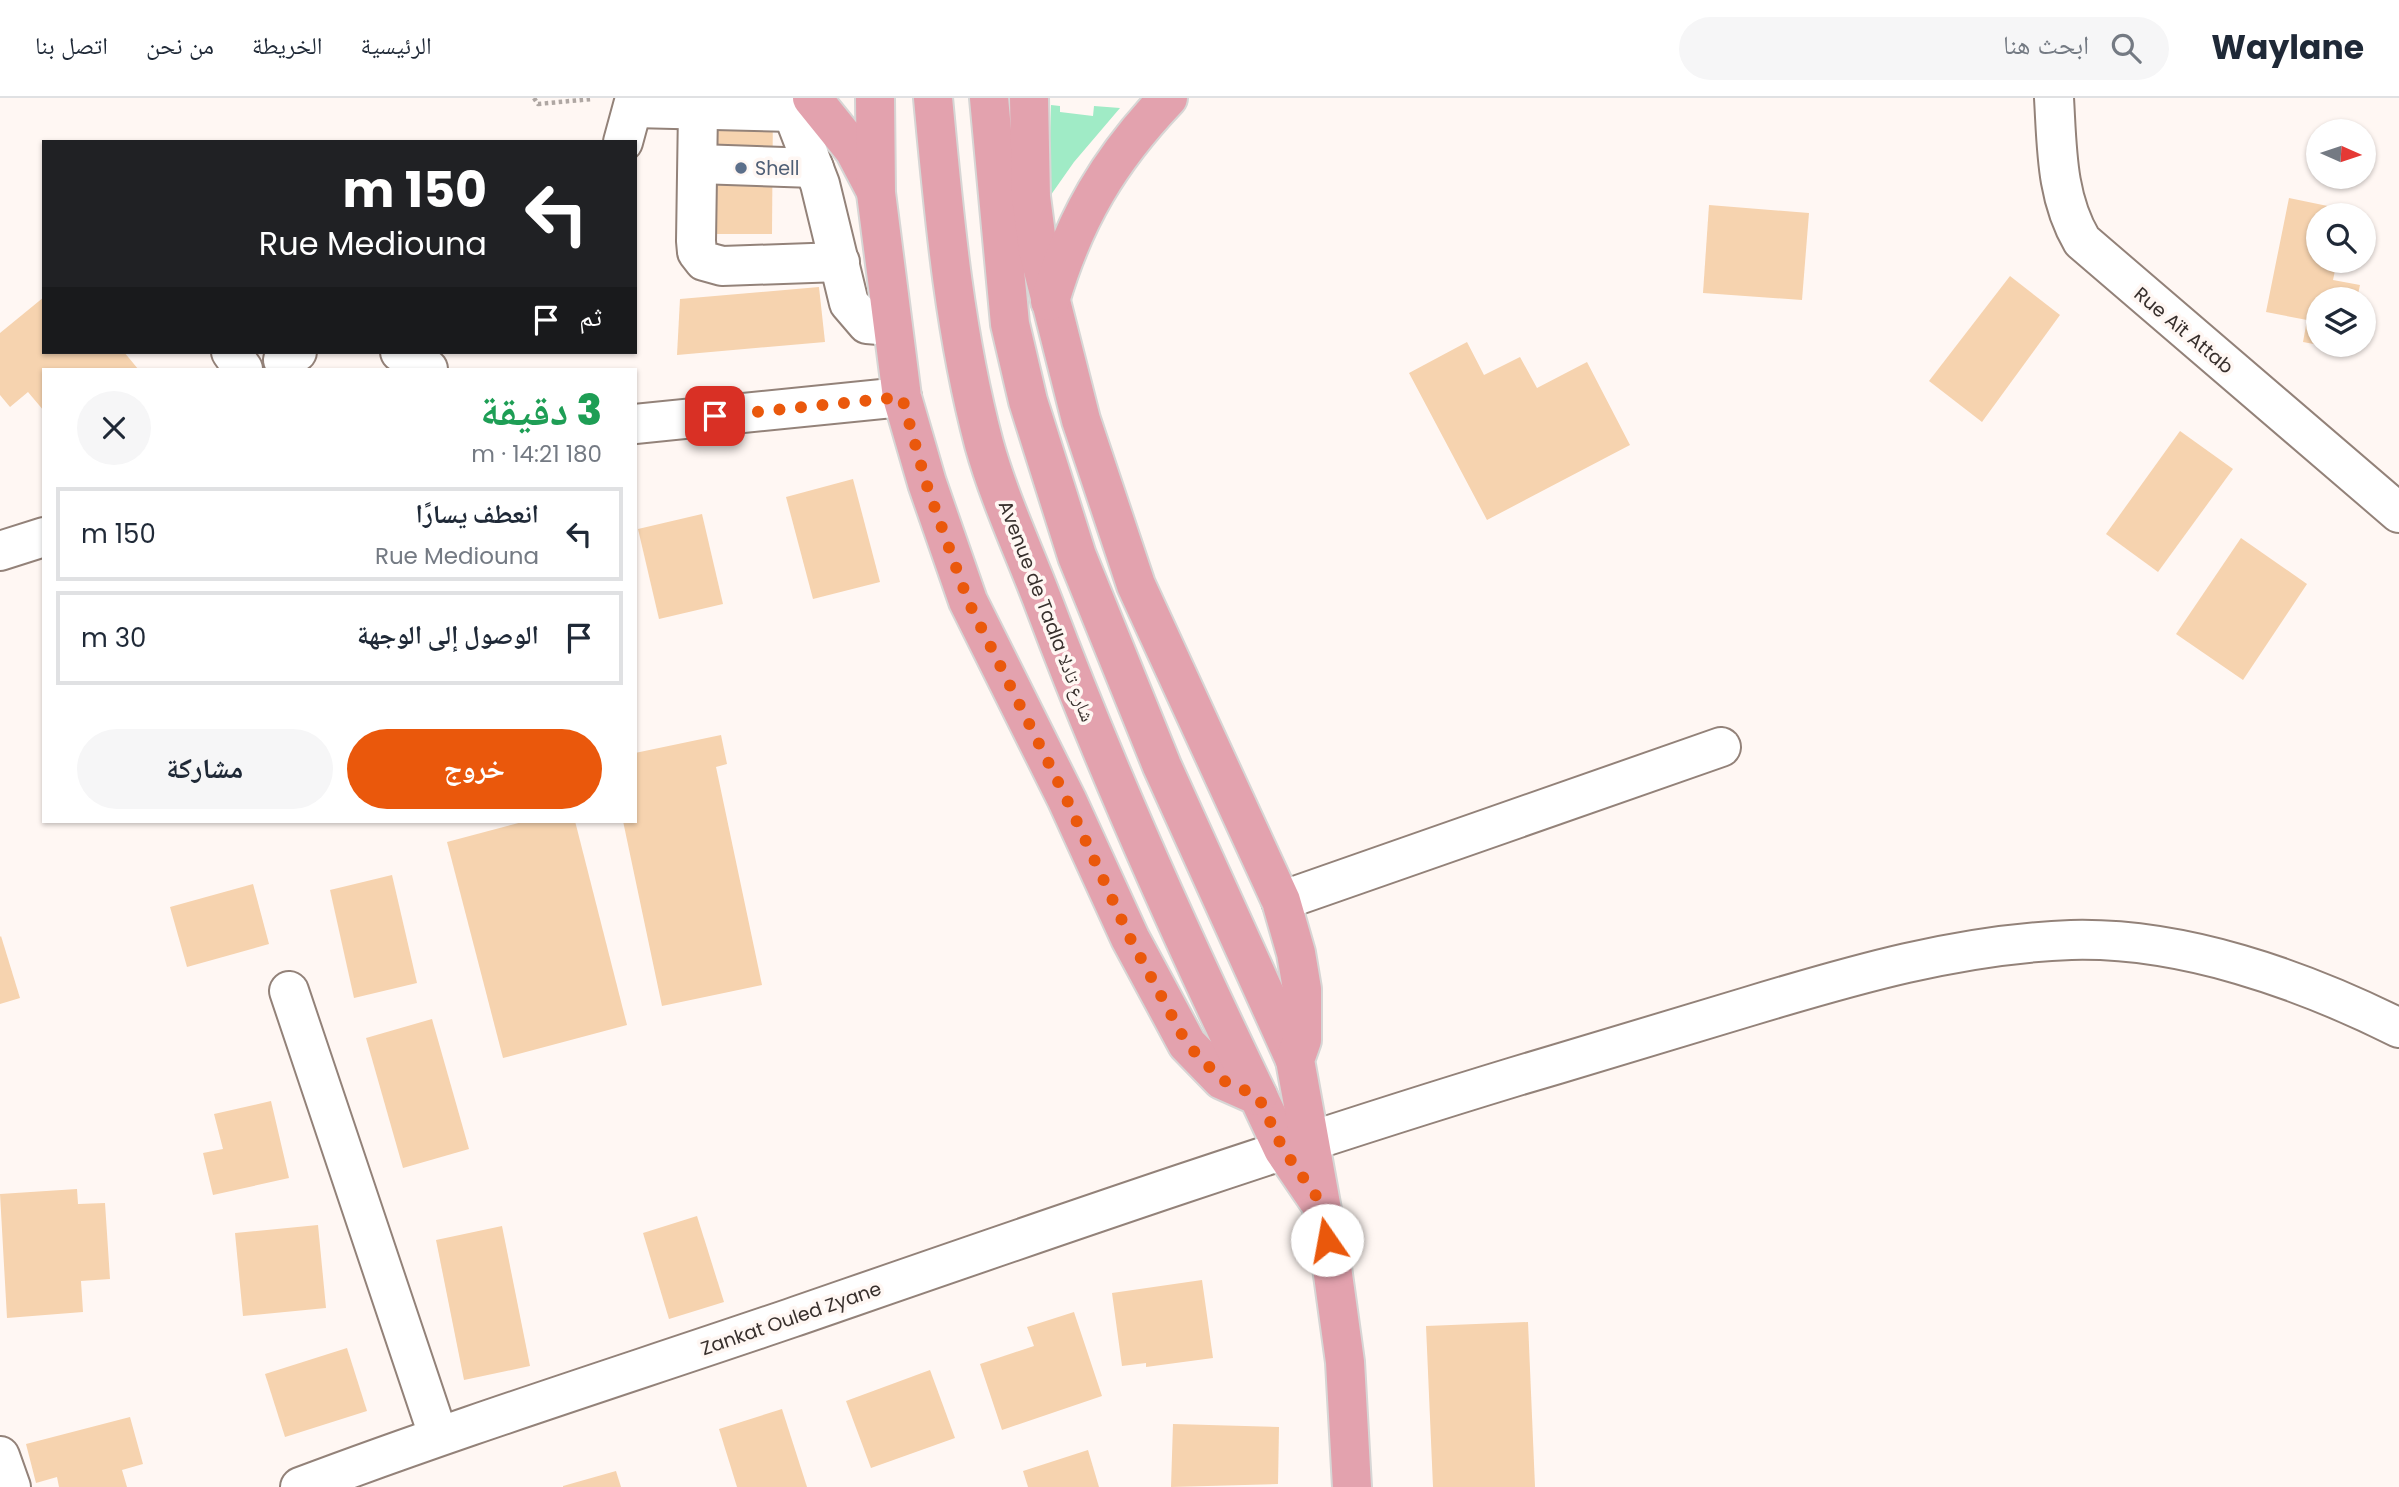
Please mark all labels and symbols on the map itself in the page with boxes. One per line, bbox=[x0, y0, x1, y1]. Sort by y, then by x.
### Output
north arrow bbox=[2306, 119, 2376, 189]
place label: Shell bbox=[755, 155, 799, 182]
marker: Shell bbox=[733, 160, 749, 176]
street label: Rue Aït Attab bbox=[2128, 281, 2239, 380]
pin bbox=[685, 386, 745, 446]
street label: Avenue de Tadla شارع تادلا bbox=[992, 497, 1101, 726]
position arrow bbox=[1290, 1203, 1364, 1277]
street label: Zankat Ouled Zyane bbox=[697, 1275, 885, 1362]

